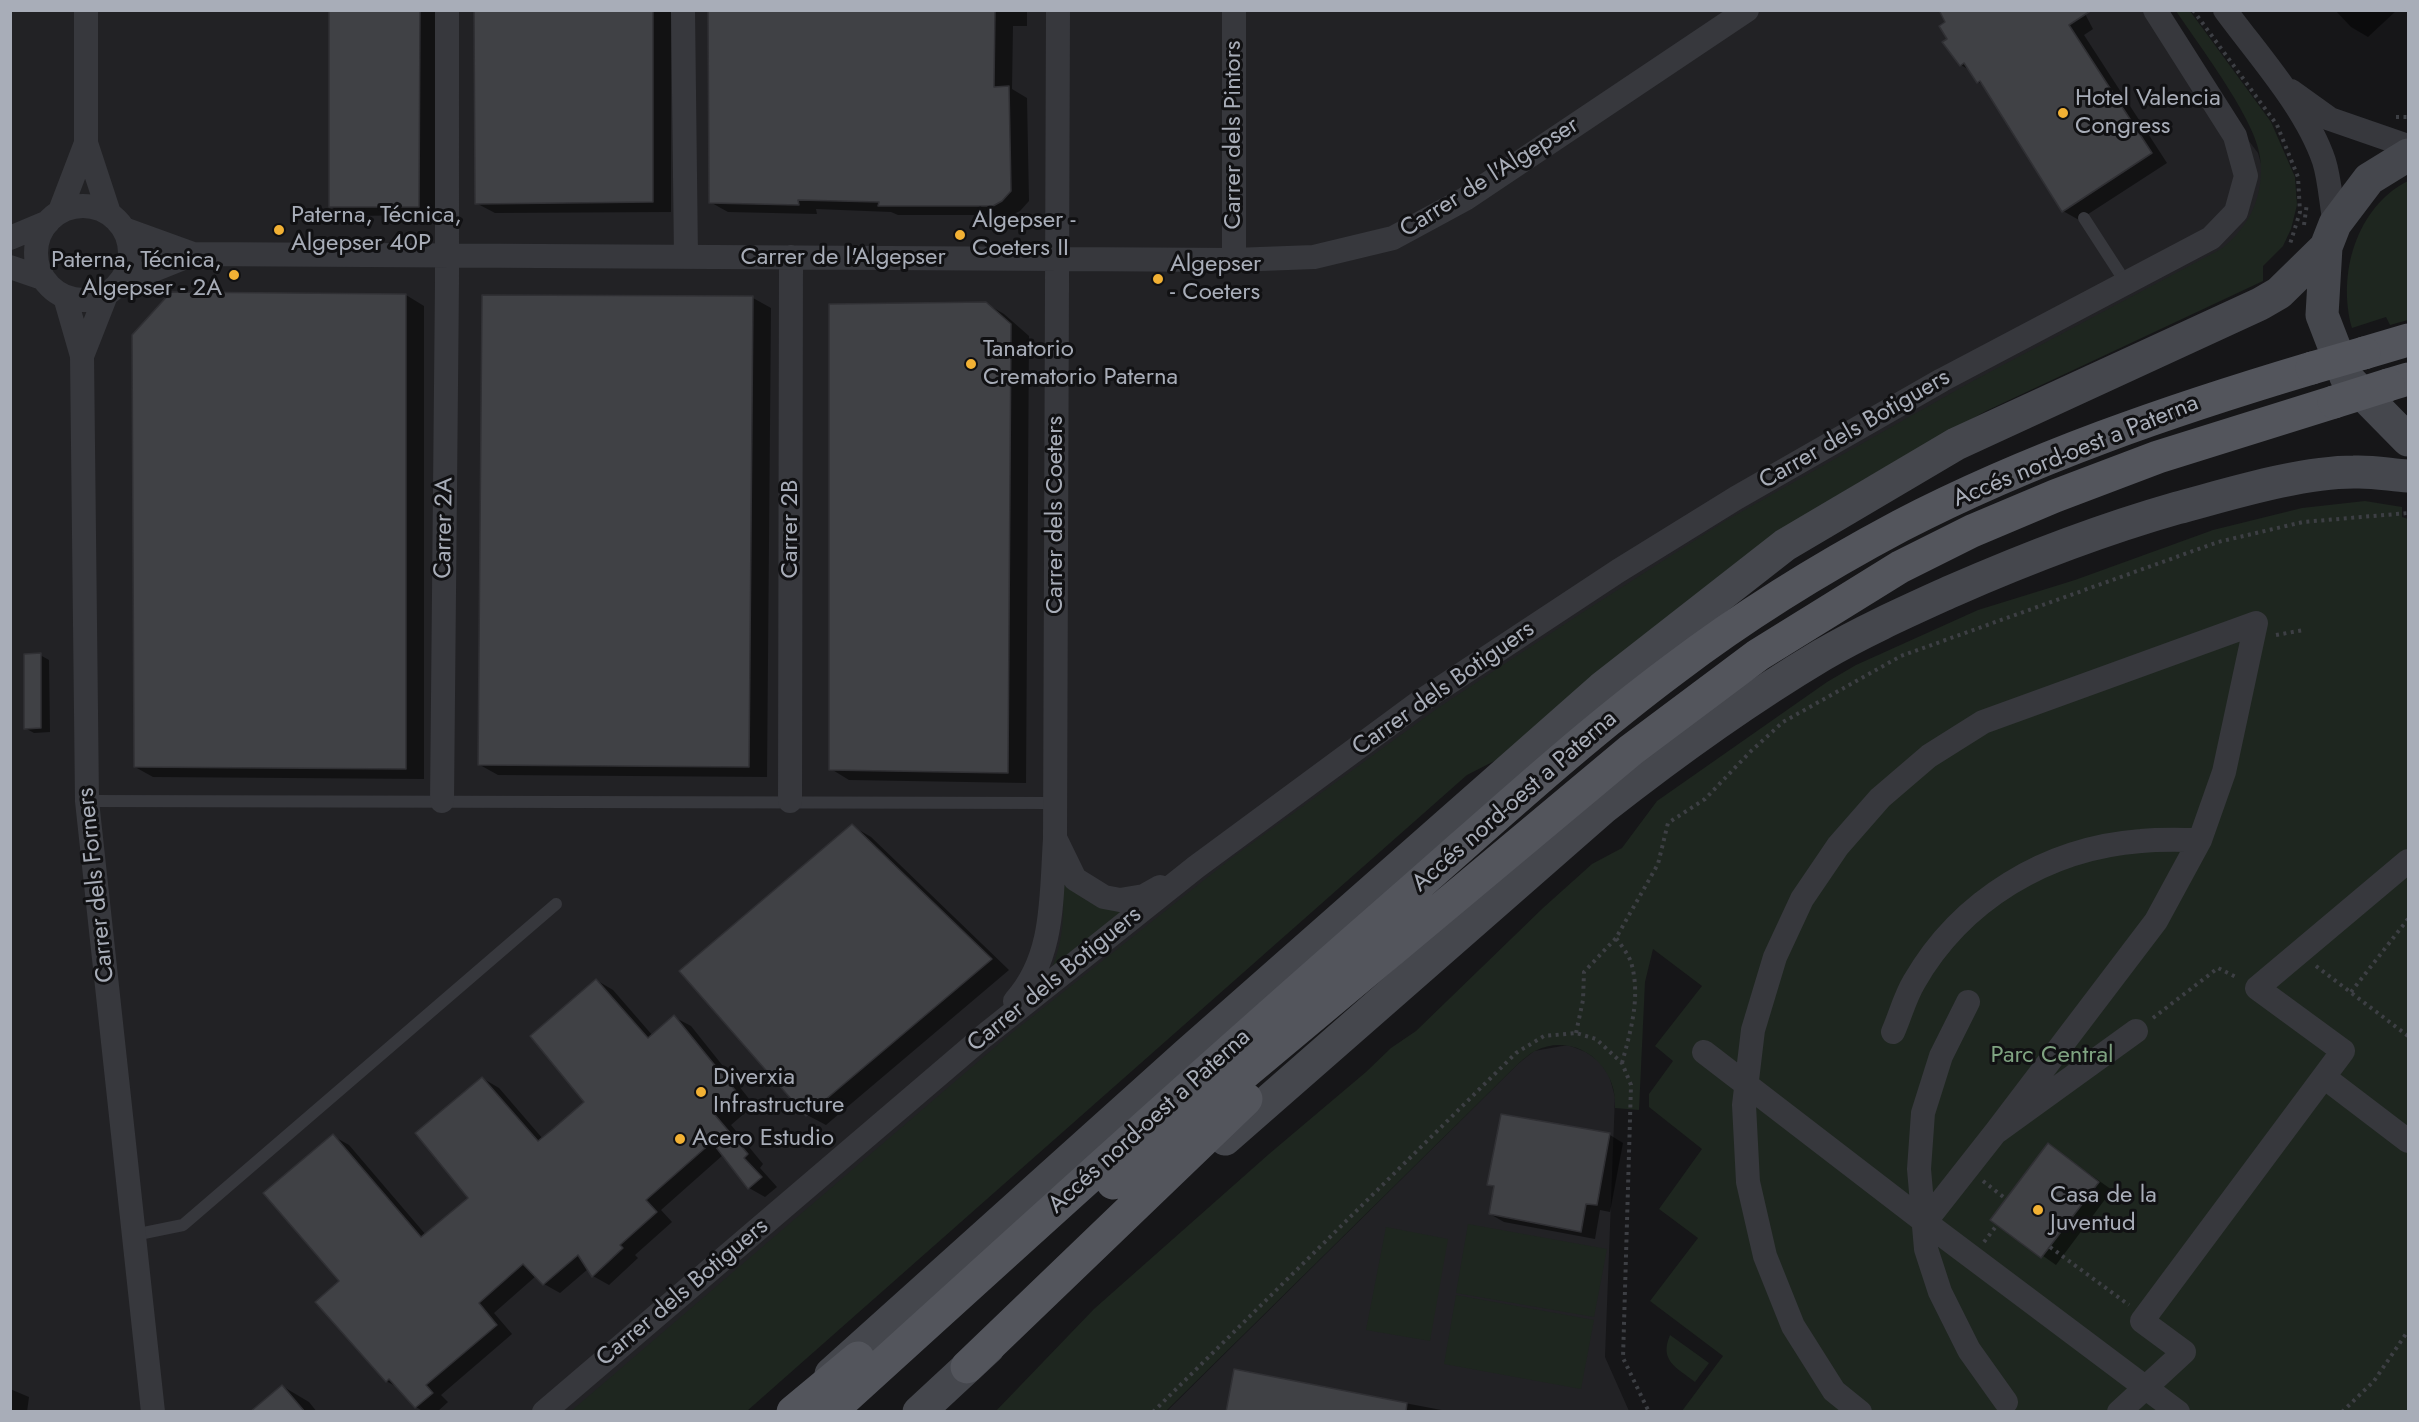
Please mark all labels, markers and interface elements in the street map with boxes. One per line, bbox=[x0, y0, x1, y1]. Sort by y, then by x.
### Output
street label: Carrer dels Pintors bbox=[1220, 40, 1248, 230]
place label: Hotel Valencia Congress bbox=[2075, 85, 2221, 141]
marker: Hotel Valencia Congress bbox=[2056, 106, 2070, 120]
street label: Carrer de l'Algepser bbox=[1395, 111, 1585, 245]
place label: Paterna, Técnica, Algepser 40P bbox=[291, 202, 462, 258]
place label: Algepser - Coeters II bbox=[972, 207, 1076, 263]
marker: Paterna, Técnica, Algepser 40P bbox=[272, 223, 286, 237]
marker: Algepser - Coeters II bbox=[953, 228, 967, 242]
street label: Carrer de l'Algepser bbox=[740, 244, 946, 272]
place label: Paterna, Técnica, Algepser - 2A bbox=[51, 247, 222, 303]
place label: Algepser - Coeters bbox=[1170, 251, 1261, 307]
marker: Paterna, Técnica, Algepser - 2A bbox=[227, 268, 241, 282]
marker: Algepser - Coeters bbox=[1151, 272, 1165, 286]
place label: Tanatorio Crematorio Paterna bbox=[983, 336, 1178, 392]
marker: Tanatorio Crematorio Paterna bbox=[964, 357, 978, 371]
street label: Carrer dels Botiguers bbox=[1755, 364, 1955, 496]
street label: Accés nord-oest a Paterna bbox=[1949, 390, 2203, 514]
street label: Carrer dels Coeters bbox=[1042, 416, 1070, 614]
street label: Carrer 2A bbox=[430, 477, 460, 579]
street label: Carrer 2B bbox=[777, 480, 805, 578]
street label: Carrer dels Botiguers bbox=[1348, 615, 1540, 763]
street label: Accés nord-oest a Paterna bbox=[1407, 705, 1623, 899]
street label: Carrer dels Forners bbox=[72, 786, 122, 984]
street label: Carrer dels Botiguers bbox=[962, 901, 1148, 1059]
street label: Accés nord-oest a Paterna bbox=[1043, 1024, 1257, 1220]
park label: Parc Central bbox=[1991, 1042, 2113, 1070]
place label: Diverxia Infrastructure bbox=[713, 1064, 844, 1120]
marker: Diverxia Infrastructure bbox=[694, 1085, 708, 1099]
place label: Acero Estudio bbox=[692, 1125, 834, 1153]
marker: Acero Estudio bbox=[673, 1132, 687, 1146]
place label: Casa de la Juventud bbox=[2050, 1182, 2157, 1238]
marker: Casa de la Juventud bbox=[2031, 1203, 2045, 1217]
street label: Carrer dels Botiguers bbox=[591, 1213, 775, 1373]

